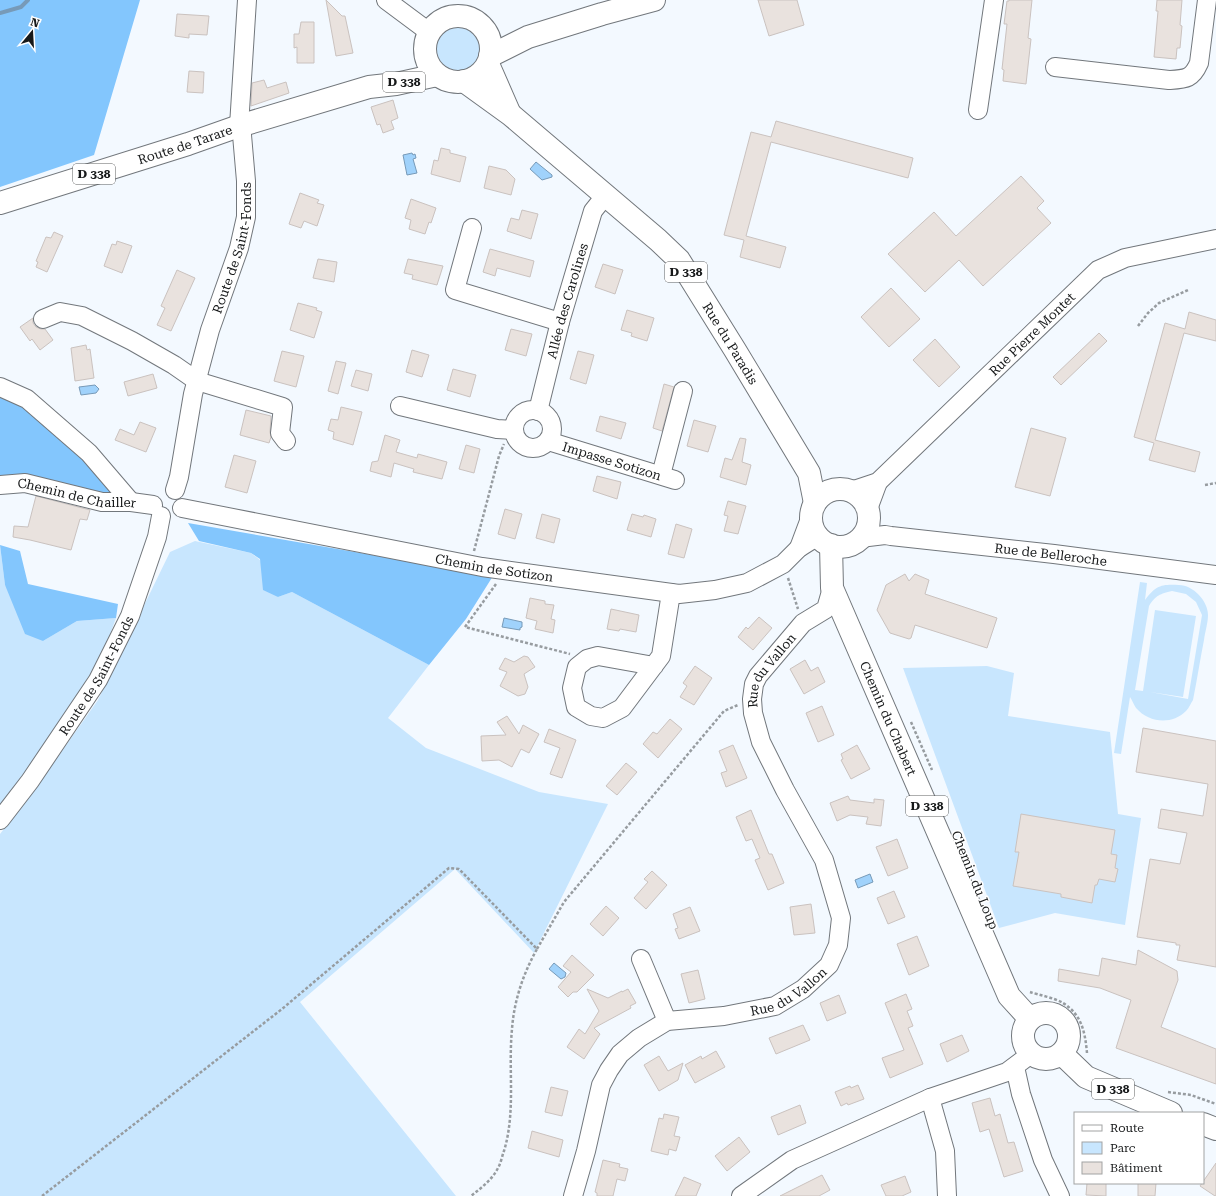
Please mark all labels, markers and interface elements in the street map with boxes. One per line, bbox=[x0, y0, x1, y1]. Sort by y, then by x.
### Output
north arrow bbox=[12, 12, 52, 52]
text: N bbox=[29, 15, 41, 31]
road number: D 338 bbox=[383, 72, 425, 92]
street label: Route de Tarare bbox=[136, 122, 234, 167]
road number: D 338 bbox=[73, 164, 115, 184]
street label: Route de Saint-Fonds bbox=[209, 182, 254, 315]
street label: Allée des Carolines bbox=[544, 241, 591, 360]
road number: D 338 bbox=[665, 262, 707, 282]
street label: Rue Pierre Montet bbox=[986, 289, 1078, 379]
street label: Rue du Paradis bbox=[700, 300, 761, 387]
street label: Impasse Sotizon bbox=[561, 438, 664, 483]
street label: Chemin de Chailler bbox=[17, 475, 138, 510]
street label: Rue de Belleroche bbox=[994, 540, 1108, 568]
street label: Chemin de Sotizon bbox=[434, 551, 555, 584]
street label: Route de Saint-Fonds bbox=[56, 613, 136, 738]
street label: Rue du Vallon bbox=[745, 629, 799, 708]
street label: Chemin du Chabert bbox=[857, 659, 920, 778]
road number: D 338 bbox=[906, 796, 948, 816]
street label: Chemin du Loup bbox=[948, 829, 1002, 931]
street label: Rue du Vallon bbox=[749, 963, 830, 1018]
road number: D 338 bbox=[1092, 1079, 1134, 1099]
legend bbox=[1074, 1112, 1204, 1184]
text: Route bbox=[1110, 1121, 1144, 1135]
text: Parc bbox=[1110, 1141, 1136, 1155]
text: Bâtiment bbox=[1110, 1161, 1163, 1175]

